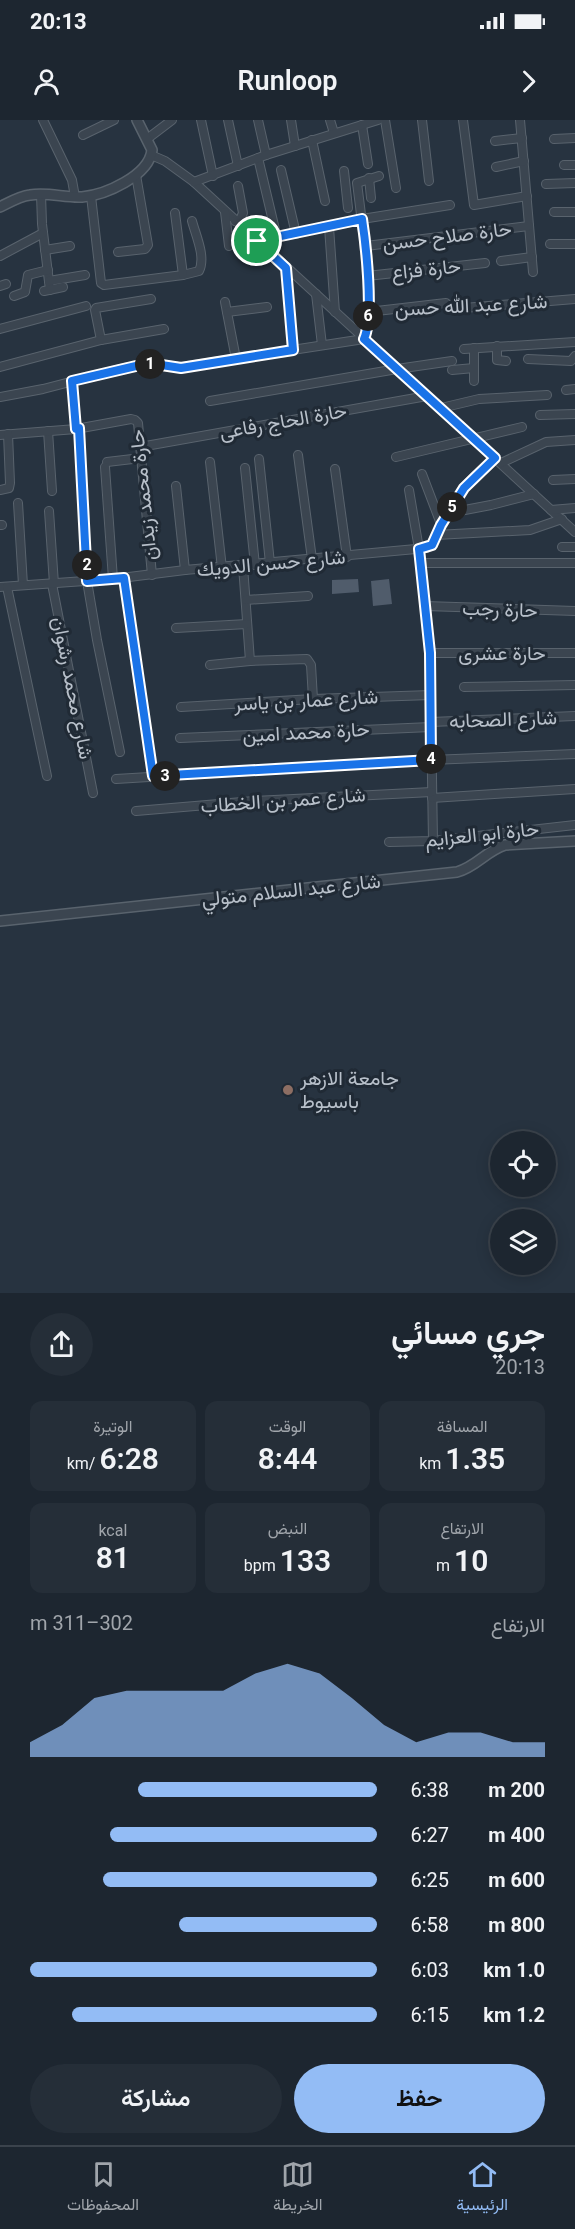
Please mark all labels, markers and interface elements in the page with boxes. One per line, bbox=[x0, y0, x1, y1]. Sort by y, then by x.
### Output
text: 20:13 bbox=[30, 9, 87, 34]
icon: person bbox=[30, 65, 63, 98]
text: Runloop bbox=[237, 65, 338, 97]
icon: forward bbox=[512, 65, 545, 98]
pin bbox=[231, 215, 282, 266]
street label: حارة صلاح حسن bbox=[381, 216, 513, 258]
icon: arrive bbox=[240, 224, 273, 257]
street label: حارة فزاع bbox=[390, 253, 462, 287]
street label: شارع عبد الله حسن bbox=[394, 289, 548, 323]
pin: 6 bbox=[353, 301, 383, 331]
text: 6 bbox=[363, 306, 373, 325]
pin: 1 bbox=[135, 349, 165, 379]
text: 1 bbox=[145, 354, 155, 373]
street label: حارة الحاج رفاعى bbox=[217, 398, 349, 446]
street label: حارة محمد زيدان bbox=[124, 428, 163, 562]
pin: 5 bbox=[437, 492, 467, 522]
text: 5 bbox=[447, 497, 457, 516]
street label: شارع حسن الدويك bbox=[196, 545, 347, 583]
pin: 2 bbox=[72, 550, 102, 580]
text: 2 bbox=[82, 555, 92, 574]
street label: حارة رجب bbox=[462, 596, 538, 623]
street label: شارع محمد رشوان bbox=[45, 615, 99, 762]
street label: حارة عشرى bbox=[458, 641, 546, 666]
street label: شارع عمار بن ياسر bbox=[232, 684, 379, 718]
street label: شارع الصحابه bbox=[449, 705, 557, 735]
street label: حارة محمد امين bbox=[242, 717, 370, 748]
pin: 4 bbox=[416, 744, 446, 774]
text: 4 bbox=[426, 749, 436, 768]
pin: 3 bbox=[150, 761, 180, 791]
text: 3 bbox=[160, 766, 170, 785]
street label: شارع عمر بن الخطاب bbox=[200, 782, 366, 820]
street label: حارة ابو العزايم bbox=[424, 816, 540, 853]
street label: شارع عبد السلام متولي bbox=[200, 869, 382, 916]
place label: جامعة الازهر باسيوط bbox=[299, 1066, 399, 1114]
marker: جامعة الازهر باسيوط bbox=[281, 1083, 295, 1097]
map controls bbox=[490, 1131, 556, 1275]
button: locate bbox=[490, 1131, 556, 1197]
button: layers bbox=[490, 1209, 556, 1275]
button: share bbox=[30, 1313, 93, 1376]
text: جري مسائي bbox=[391, 1313, 545, 1352]
text: 20:13 bbox=[495, 1355, 545, 1379]
text: الوتيرة bbox=[93, 1417, 132, 1436]
text: الوقت bbox=[269, 1417, 306, 1436]
text: المسافة bbox=[437, 1417, 488, 1436]
text: 6:28 bbox=[99, 1441, 159, 1476]
text: 8:44 bbox=[258, 1441, 317, 1476]
text: 1.35 bbox=[445, 1441, 505, 1476]
text: /km bbox=[67, 1454, 99, 1473]
text: km bbox=[419, 1454, 445, 1473]
text: النبض bbox=[268, 1519, 307, 1538]
text: الارتفاع bbox=[440, 1519, 484, 1538]
text: kcal bbox=[98, 1521, 127, 1540]
text: 81 bbox=[96, 1540, 130, 1575]
text: 133 bbox=[280, 1543, 331, 1578]
text: 10 bbox=[454, 1543, 488, 1578]
text: bpm bbox=[244, 1556, 280, 1575]
text: m bbox=[436, 1556, 454, 1575]
text: 302–311 m bbox=[30, 1611, 133, 1635]
text: الارتفاع bbox=[491, 1613, 545, 1637]
text: 6:38 bbox=[410, 1778, 449, 1802]
text: 200 m bbox=[488, 1778, 545, 1802]
text: 6:27 bbox=[410, 1823, 449, 1847]
text: 400 m bbox=[488, 1823, 545, 1847]
text: 6:25 bbox=[410, 1868, 449, 1892]
text: 600 m bbox=[488, 1868, 545, 1892]
text: 6:58 bbox=[410, 1913, 449, 1937]
text: 800 m bbox=[488, 1913, 545, 1937]
text: 6:03 bbox=[410, 1958, 449, 1982]
text: 1.0 km bbox=[483, 1958, 545, 1982]
text: 6:15 bbox=[410, 2003, 449, 2027]
text: 1.2 km bbox=[483, 2003, 545, 2027]
button: مشاركة bbox=[30, 2064, 282, 2133]
button: حفظ bbox=[294, 2064, 545, 2133]
tab: المحفوظات bbox=[67, 2158, 139, 2219]
tab: الخريطة bbox=[273, 2158, 322, 2219]
tab: الرئيسية bbox=[456, 2158, 508, 2219]

